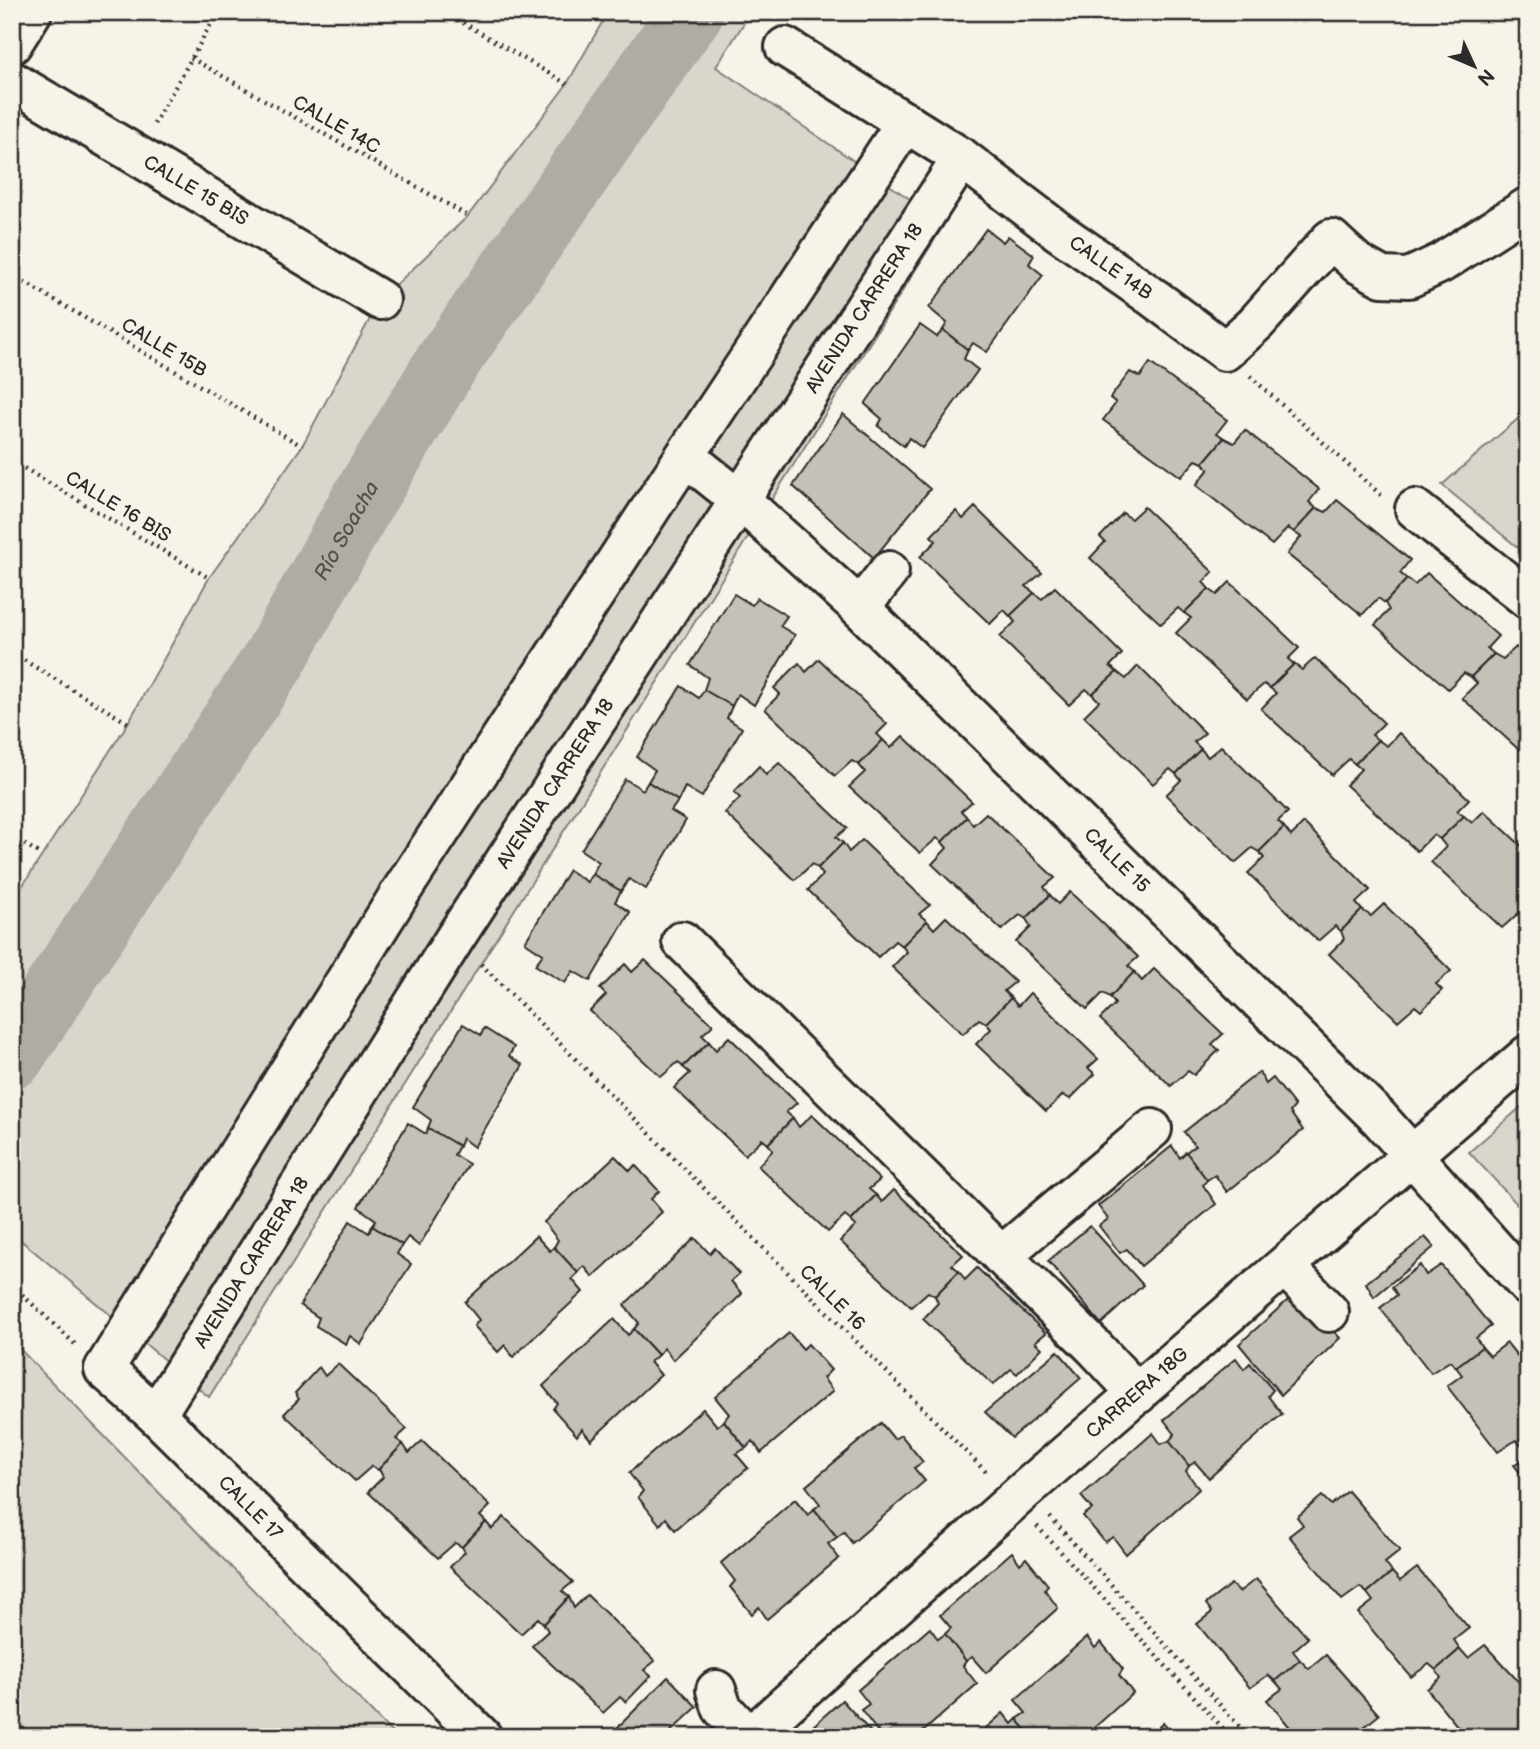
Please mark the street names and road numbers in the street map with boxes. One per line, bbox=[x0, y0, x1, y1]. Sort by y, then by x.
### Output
street label: CALLE 14C bbox=[288, 91, 384, 159]
street label: CALLE 15 BIS bbox=[139, 150, 253, 231]
street label: AVENIDA CARRERA 18 bbox=[801, 219, 928, 398]
street label: CALLE 14B bbox=[1065, 231, 1157, 305]
street label: CALLE 15B bbox=[117, 313, 211, 383]
street label: CALLE 16 BIS bbox=[61, 466, 175, 548]
street label: AVENIDA CARRERA 18 bbox=[492, 694, 619, 873]
street label: CALLE 15 bbox=[1079, 823, 1155, 898]
street label: AVENIDA CARRERA 18 bbox=[189, 1173, 314, 1352]
street label: CALLE 16 bbox=[794, 1260, 870, 1336]
street label: CARRERA 18G bbox=[1081, 1343, 1193, 1443]
street label: CALLE 17 bbox=[213, 1471, 287, 1545]

